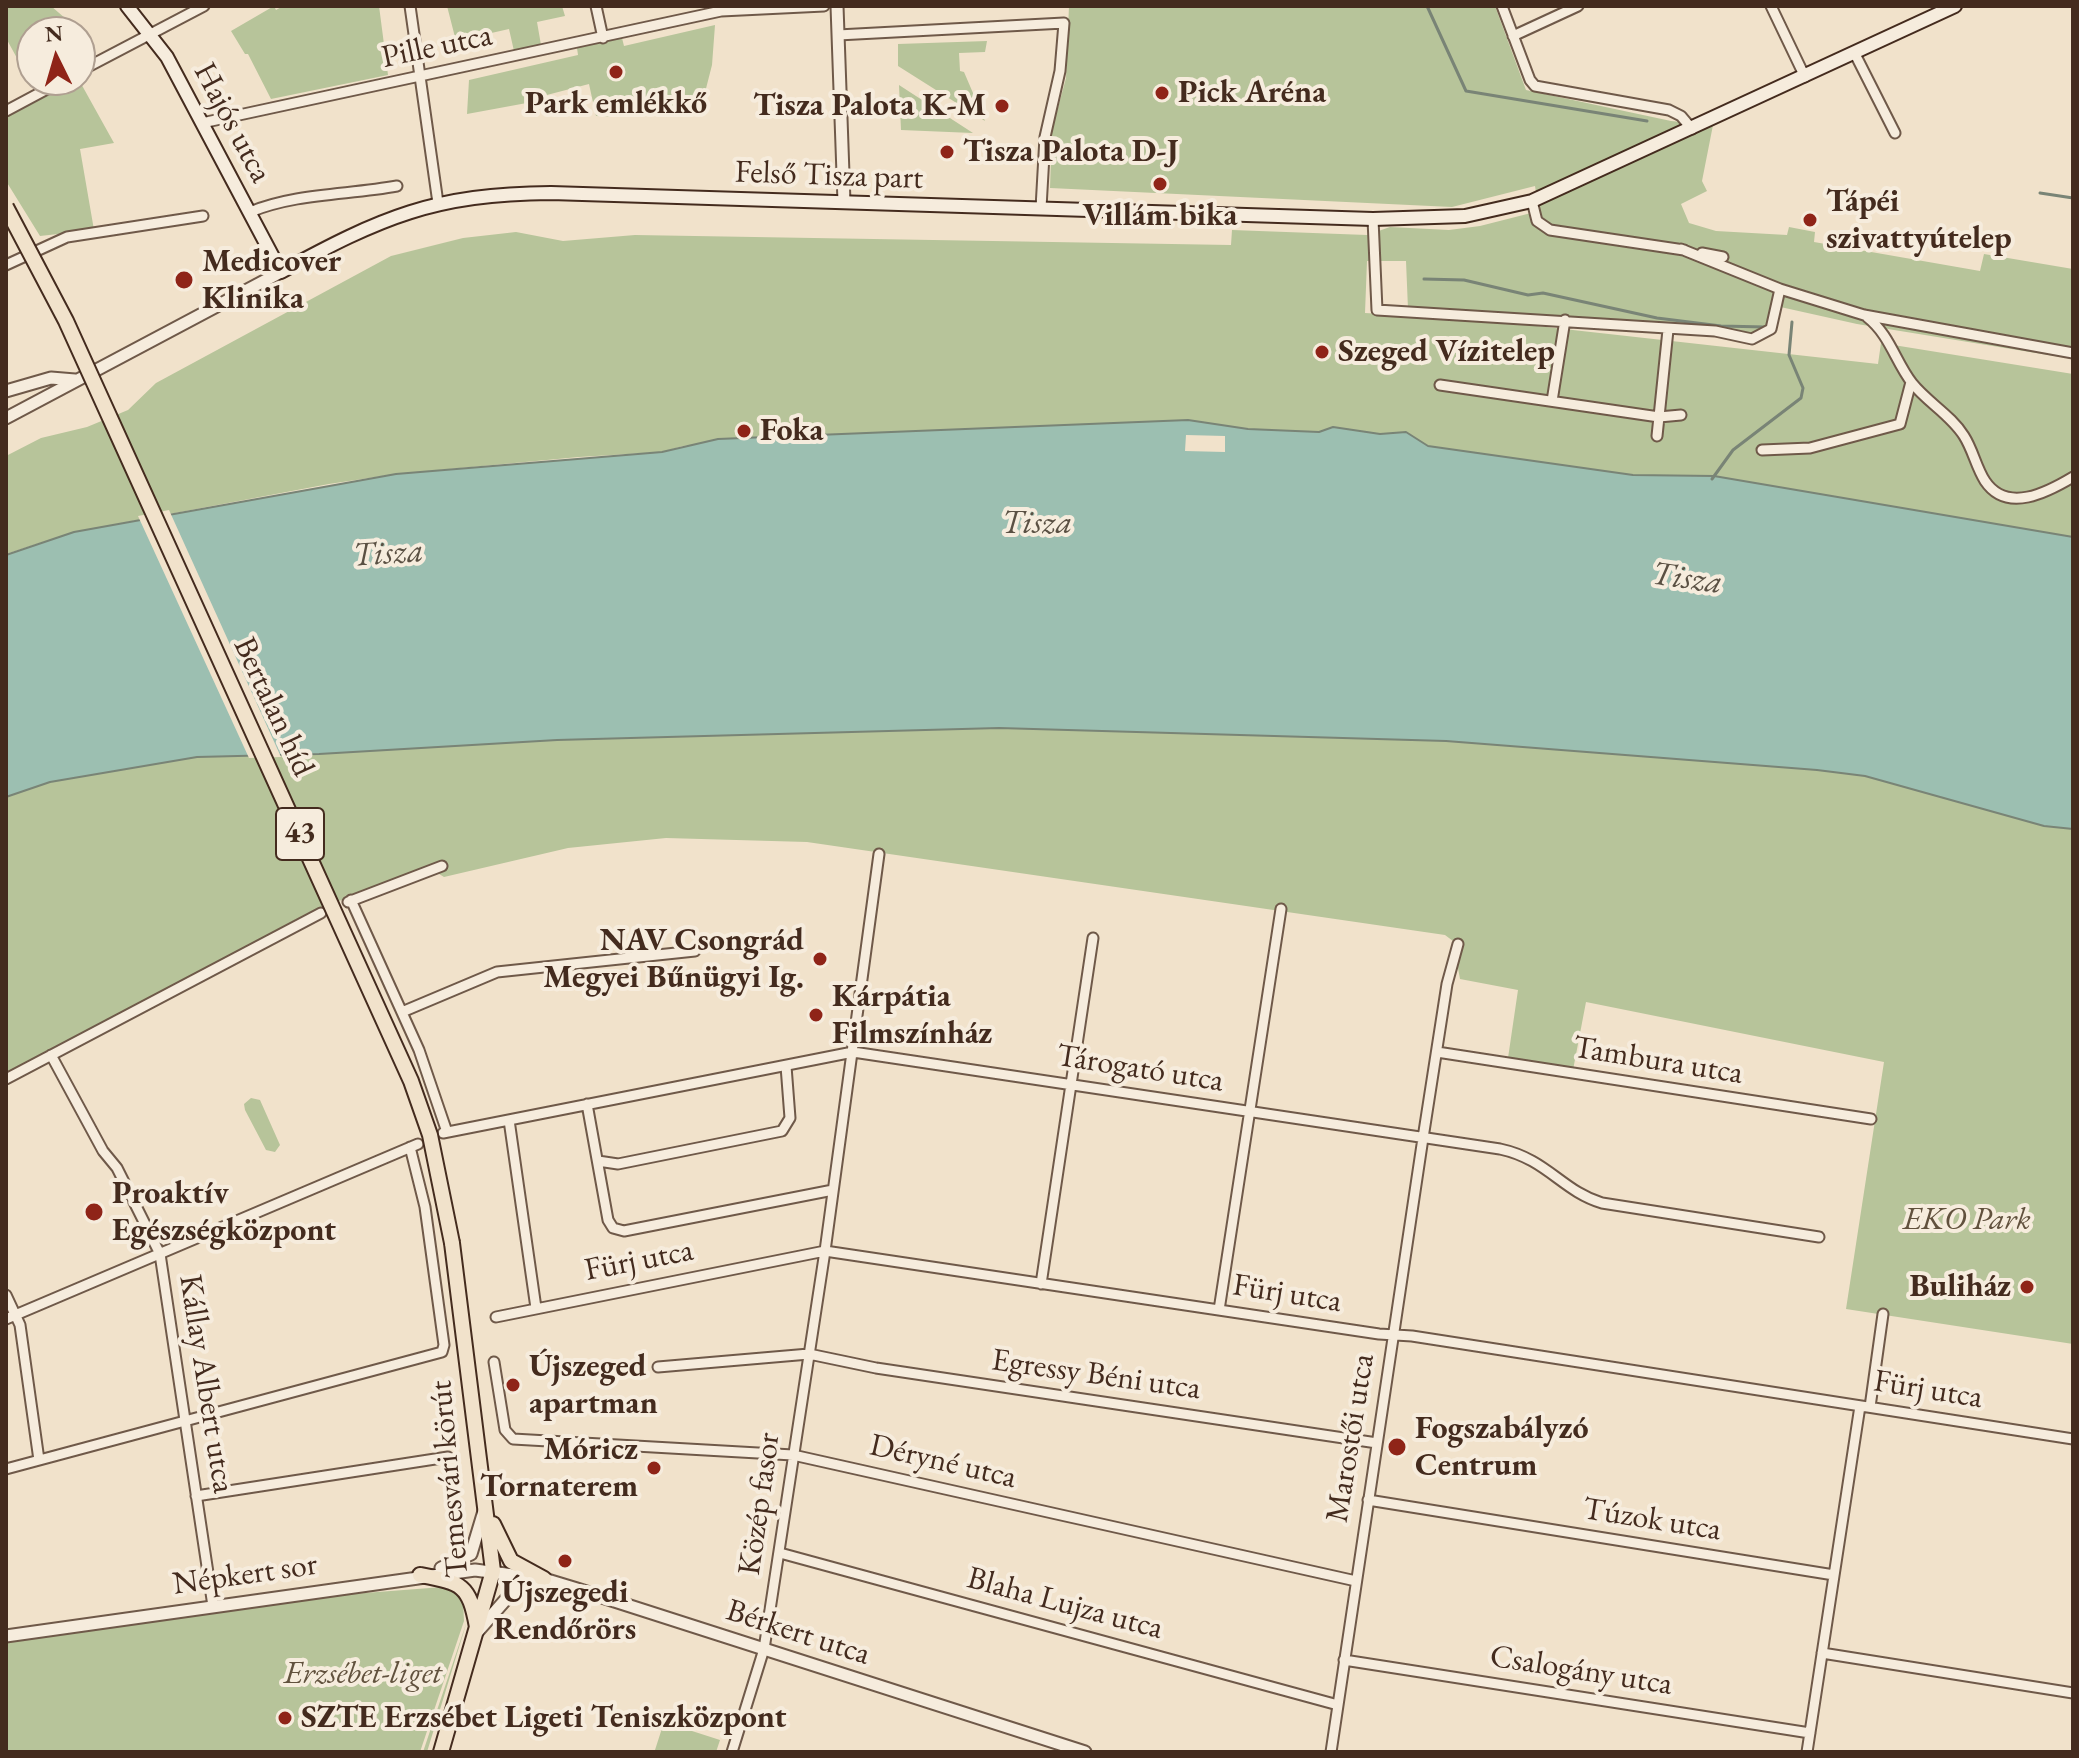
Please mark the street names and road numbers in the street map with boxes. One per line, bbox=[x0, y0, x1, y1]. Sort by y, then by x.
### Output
street label: Pille utca bbox=[378, 17, 496, 77]
street label: Hajós utca bbox=[184, 56, 280, 190]
street label: Felső Tisza part bbox=[734, 154, 924, 198]
street label: Bertalan híd bbox=[224, 631, 322, 783]
road number: 43 bbox=[276, 808, 324, 860]
street label: Tambura utca bbox=[1570, 1029, 1746, 1093]
street label: Tárogató utca bbox=[1054, 1037, 1226, 1101]
street label: Fürj utca bbox=[581, 1232, 697, 1290]
street label: Fürj utca bbox=[1230, 1266, 1344, 1322]
street label: Kállay Albert utca bbox=[170, 1272, 242, 1496]
street label: Egressy Béni utca bbox=[989, 1341, 1203, 1409]
street label: Marostői utca bbox=[1319, 1351, 1383, 1525]
street label: Fürj utca bbox=[1871, 1362, 1985, 1418]
street label: Temesvári körút bbox=[422, 1379, 478, 1579]
street label: Déryné utca bbox=[866, 1426, 1020, 1498]
street label: Közép fasor bbox=[731, 1430, 789, 1578]
street label: Túzok utca bbox=[1580, 1490, 1724, 1550]
street label: Népkert sor bbox=[170, 1546, 320, 1604]
street label: Blaha Lujza utca bbox=[963, 1559, 1167, 1649]
street label: Bérkert utca bbox=[721, 1592, 875, 1674]
street label: Csalogány utca bbox=[1487, 1638, 1675, 1704]

